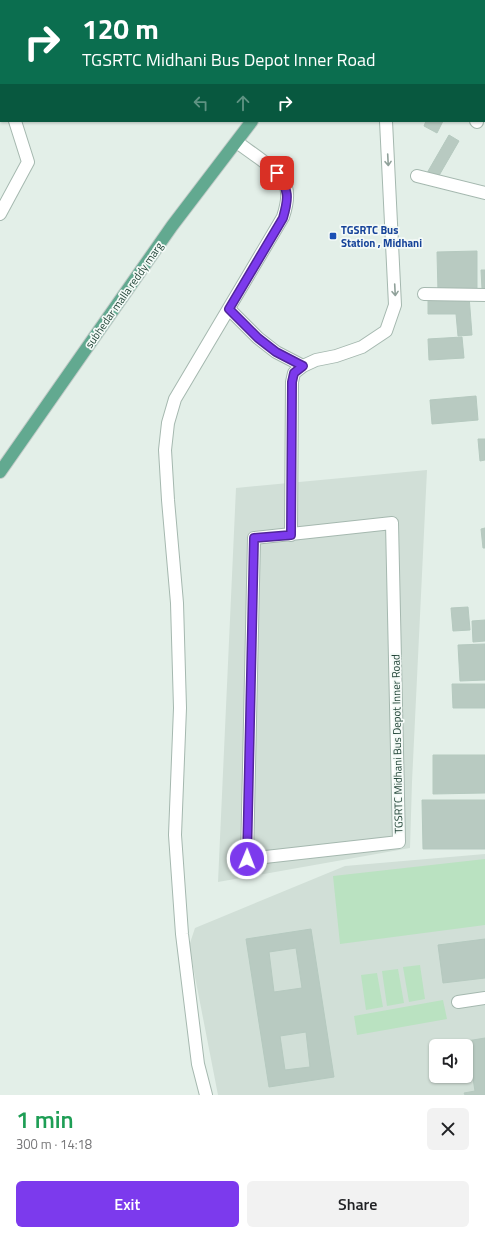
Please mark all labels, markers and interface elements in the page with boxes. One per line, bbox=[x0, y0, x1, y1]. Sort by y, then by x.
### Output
text: 120 m bbox=[82, 7, 159, 50]
icon: right bbox=[16, 16, 68, 68]
text: TGSRTC Midhani Bus Depot Inner Road bbox=[82, 46, 376, 73]
icon: left bbox=[190, 92, 212, 114]
icon: ahead bbox=[232, 92, 254, 114]
icon: right bbox=[274, 92, 296, 114]
one-way arrow bbox=[384, 153, 392, 166]
pin bbox=[260, 156, 294, 190]
icon: arrive bbox=[266, 162, 288, 184]
place label: TGSRTC Bus Station , Midhani bbox=[341, 222, 422, 251]
marker: TGSRTC Bus Station , Midhani bbox=[328, 231, 338, 241]
street label: subhedar malla reddy marg bbox=[81, 238, 167, 351]
one-way arrow bbox=[391, 283, 398, 296]
street label: TGSRTC Midhani Bus Depot Inner Road bbox=[387, 654, 407, 834]
position arrow bbox=[226, 838, 268, 880]
map controls bbox=[429, 1039, 473, 1083]
button: sound bbox=[429, 1039, 473, 1083]
text: 1 min bbox=[16, 1101, 74, 1137]
button: close bbox=[427, 1108, 469, 1150]
text: 300 m · 14:18 bbox=[16, 1134, 92, 1154]
button: Exit bbox=[16, 1181, 239, 1227]
button: Share bbox=[247, 1181, 469, 1227]

